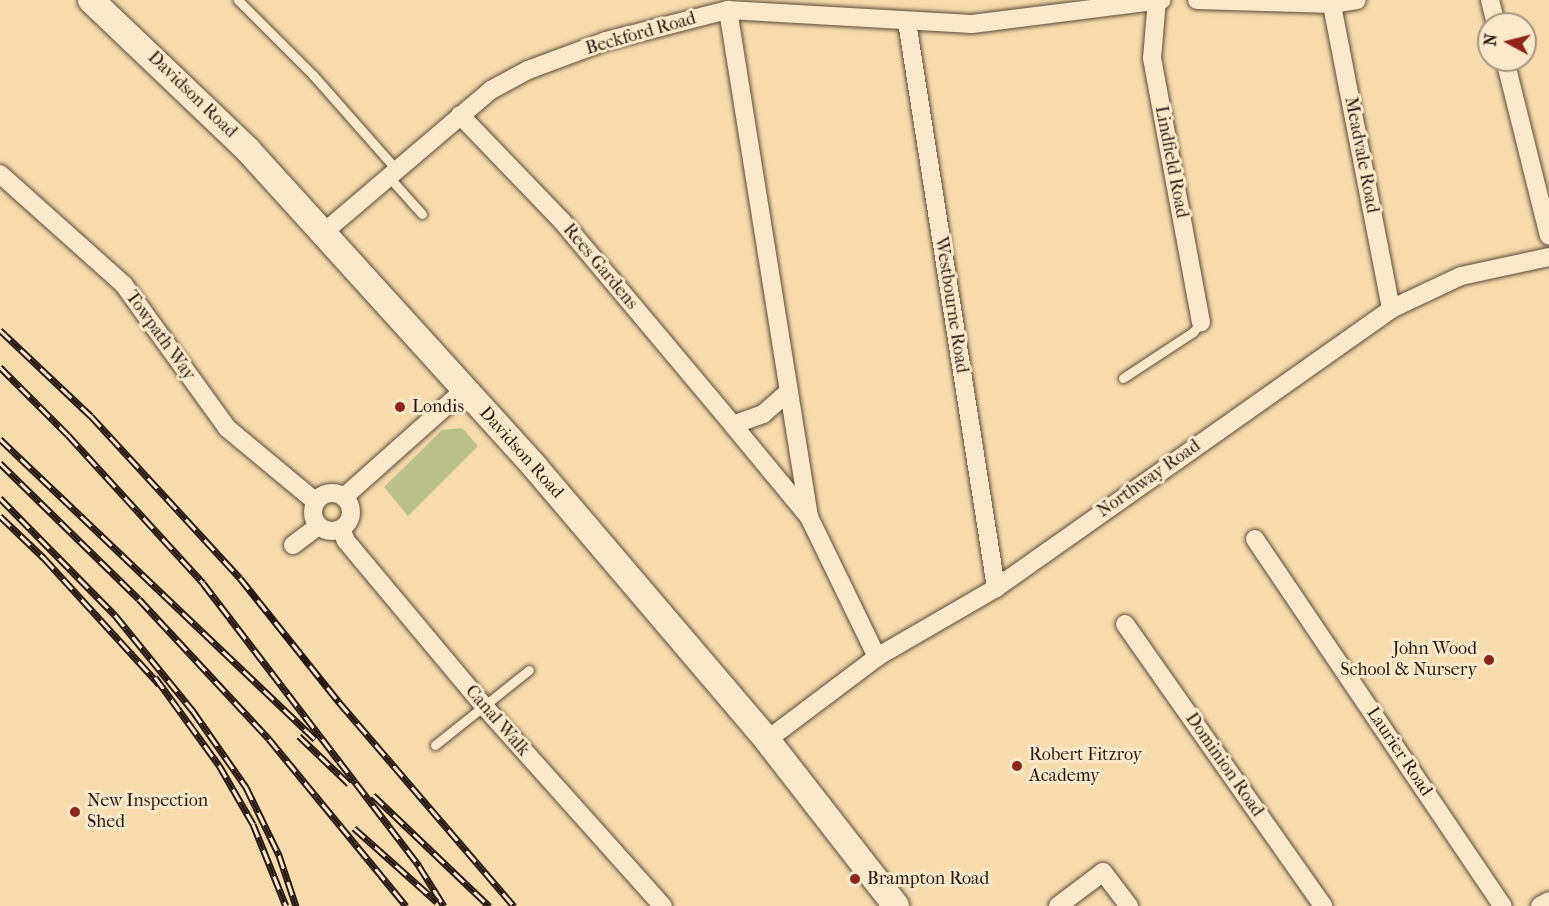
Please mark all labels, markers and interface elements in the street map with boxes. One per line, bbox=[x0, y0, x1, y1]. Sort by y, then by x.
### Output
street label: Beckford Road bbox=[583, 8, 699, 60]
north arrow bbox=[1477, 12, 1537, 72]
text: N bbox=[1480, 33, 1501, 47]
street label: Davidson Road bbox=[143, 47, 241, 143]
street label: Meadvale Road bbox=[1339, 95, 1383, 215]
street label: Lindfield Road bbox=[1150, 104, 1192, 220]
street label: Rees Gardens bbox=[558, 220, 642, 314]
street label: Westbourne Road bbox=[930, 235, 972, 375]
street label: Towpath Way bbox=[120, 287, 200, 385]
place label: Londis bbox=[412, 396, 464, 418]
marker: Londis bbox=[393, 400, 407, 414]
street label: Davidson Road bbox=[474, 403, 568, 503]
street label: Northway Road bbox=[1093, 435, 1205, 523]
place label: John Wood School & Nursery bbox=[1340, 639, 1477, 682]
marker: John Wood School & Nursery bbox=[1482, 653, 1496, 667]
street label: Canal Walk bbox=[460, 681, 534, 761]
street label: Laurier Road bbox=[1361, 703, 1437, 801]
street label: Dominion Road bbox=[1180, 709, 1268, 821]
place label: Robert Fitzroy Academy bbox=[1029, 745, 1142, 788]
marker: Robert Fitzroy Academy bbox=[1010, 759, 1024, 773]
place label: New Inspection Shed bbox=[87, 791, 208, 834]
marker: New Inspection Shed bbox=[68, 805, 82, 819]
place label: Brampton Road bbox=[867, 868, 989, 890]
marker: Brampton Road bbox=[848, 872, 862, 886]

